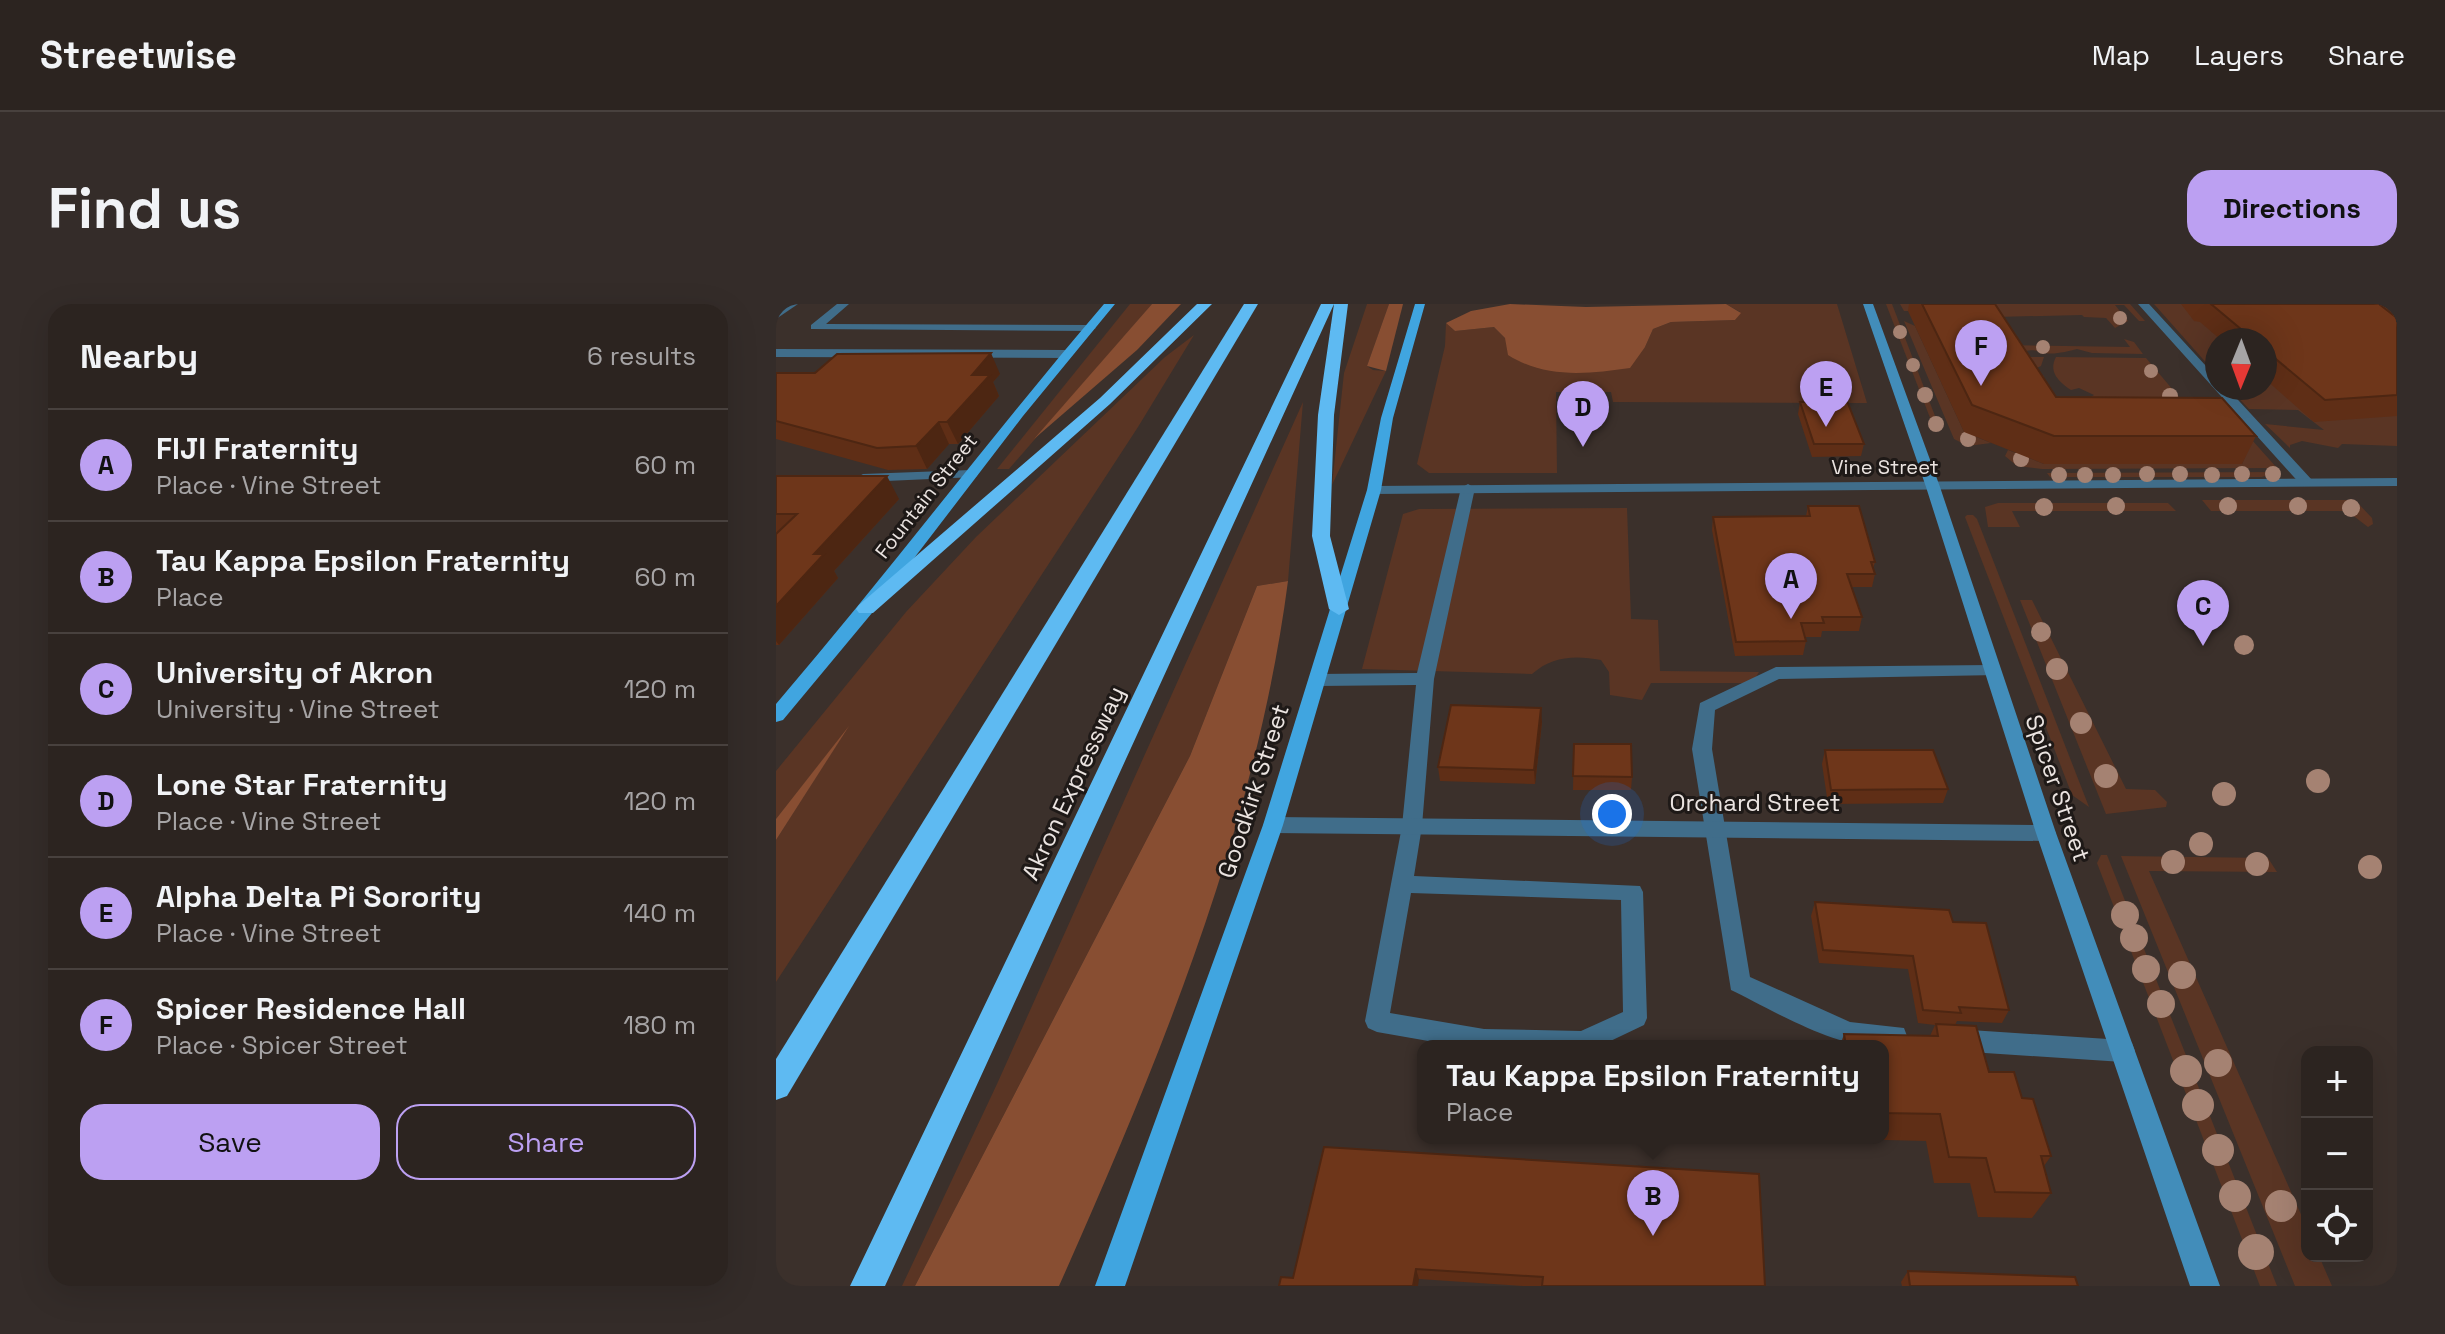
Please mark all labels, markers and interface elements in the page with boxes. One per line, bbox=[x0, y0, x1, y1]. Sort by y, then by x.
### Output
text: Streetwise bbox=[40, 31, 237, 79]
text: Map bbox=[2092, 37, 2150, 73]
text: Layers bbox=[2194, 37, 2284, 73]
text: Share bbox=[2328, 37, 2405, 73]
button: Directions bbox=[2187, 170, 2397, 246]
text: Find us bbox=[48, 173, 241, 244]
pin: F bbox=[1955, 320, 2007, 386]
north arrow bbox=[2205, 328, 2277, 400]
text: Nearby bbox=[80, 335, 198, 378]
text: 6 results bbox=[587, 339, 696, 373]
pin: E bbox=[1800, 361, 1852, 427]
pin: D bbox=[1557, 381, 1609, 447]
street label: Fountain Street bbox=[869, 428, 983, 564]
text: FIJI Fraternity bbox=[156, 429, 359, 468]
text: A bbox=[98, 448, 114, 482]
text: 60 m bbox=[634, 448, 696, 482]
street label: Vine Street bbox=[1831, 454, 1939, 480]
text: Place · Vine Street bbox=[156, 468, 381, 502]
text: Tau Kappa Epsilon Fraternity bbox=[156, 541, 570, 580]
pin: A bbox=[1765, 553, 1817, 619]
text: B bbox=[97, 560, 115, 594]
text: 60 m bbox=[634, 560, 696, 594]
text: Place bbox=[156, 580, 224, 614]
pin: C bbox=[2177, 580, 2229, 646]
text: University of Akron bbox=[156, 653, 433, 692]
text: C bbox=[98, 672, 114, 706]
text: 120 m bbox=[624, 672, 696, 706]
street label: Akron Expressway bbox=[1014, 681, 1132, 885]
text: University · Vine Street bbox=[156, 692, 440, 726]
street label: Goodkirk Street bbox=[1210, 700, 1296, 882]
street label: Spicer Street bbox=[2018, 711, 2098, 865]
text: Lone Star Fraternity bbox=[156, 765, 447, 804]
text: D bbox=[97, 784, 115, 818]
text: 120 m bbox=[624, 784, 696, 818]
street label: Orchard Street bbox=[1669, 787, 1841, 818]
your location bbox=[1592, 794, 1632, 834]
text: Place · Vine Street bbox=[156, 804, 381, 838]
text: Alpha Delta Pi Sorority bbox=[156, 877, 481, 916]
text: E bbox=[99, 896, 113, 930]
text: 140 m bbox=[623, 896, 696, 930]
text: Place · Vine Street bbox=[156, 916, 381, 950]
text: Spicer Residence Hall bbox=[156, 989, 466, 1028]
text: F bbox=[99, 1008, 113, 1042]
text: 180 m bbox=[623, 1008, 696, 1042]
text: Place · Spicer Street bbox=[156, 1028, 408, 1062]
popup bbox=[1417, 1040, 1889, 1144]
map controls bbox=[2301, 1046, 2373, 1262]
button: + bbox=[2301, 1046, 2373, 1118]
text: Tau Kappa Epsilon Fraternity bbox=[1446, 1056, 1860, 1095]
text: Place bbox=[1446, 1095, 1514, 1129]
button: Save bbox=[80, 1104, 380, 1180]
button: Share bbox=[396, 1104, 696, 1180]
button: − bbox=[2301, 1118, 2373, 1190]
pin: B bbox=[1627, 1170, 1679, 1236]
button: locate bbox=[2301, 1190, 2373, 1262]

